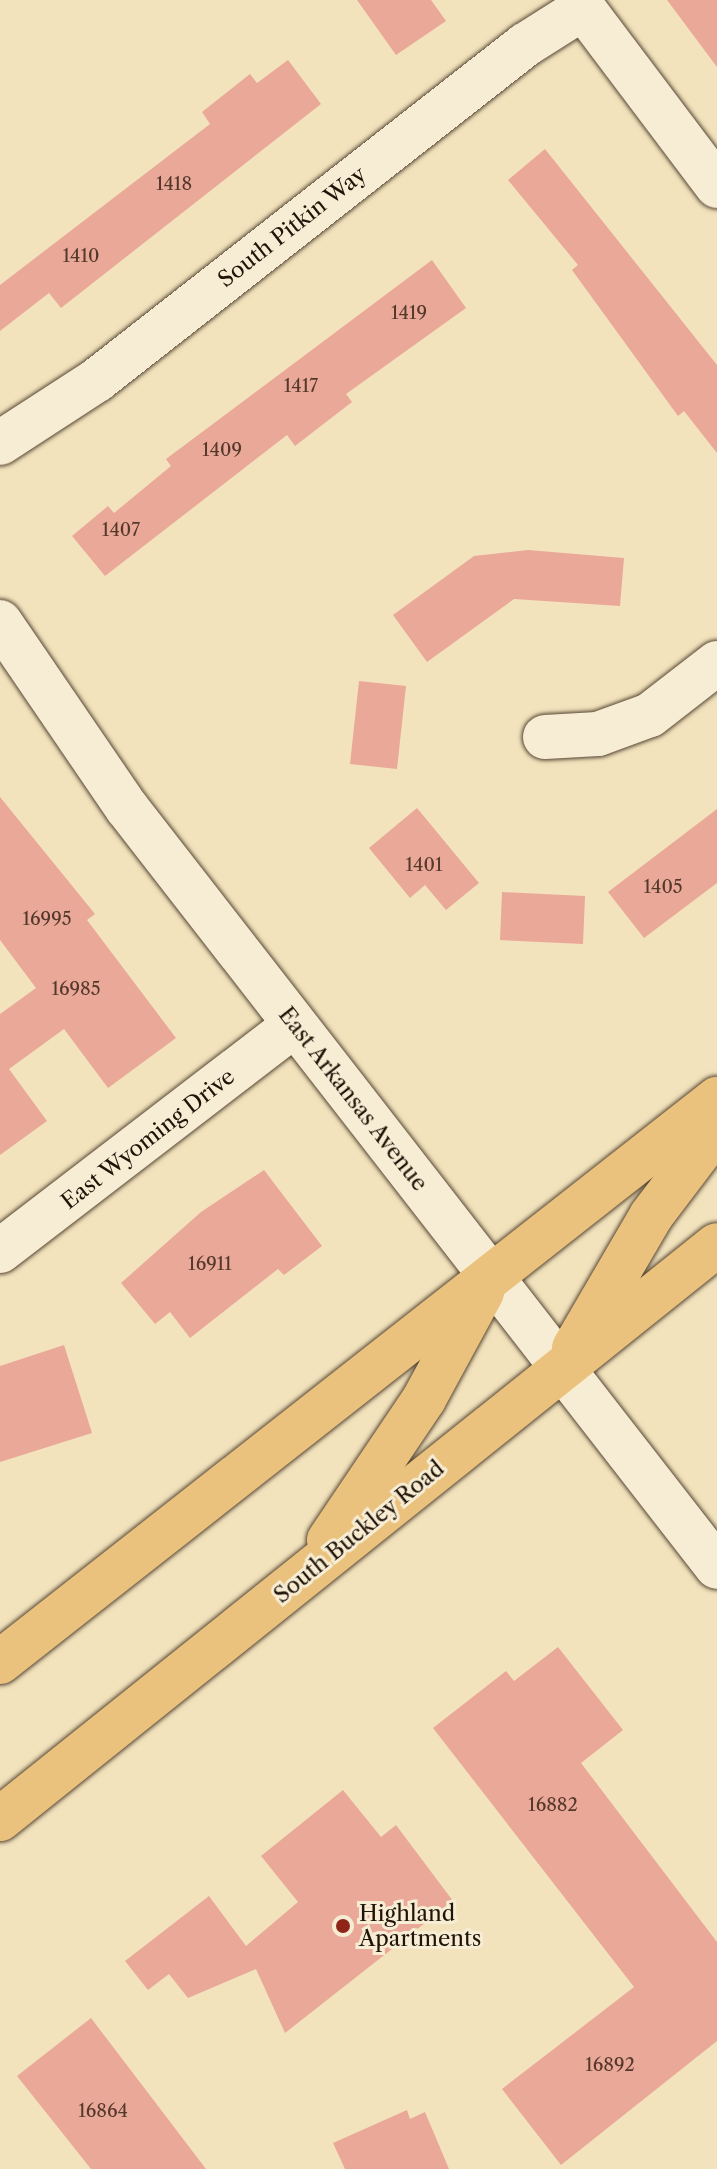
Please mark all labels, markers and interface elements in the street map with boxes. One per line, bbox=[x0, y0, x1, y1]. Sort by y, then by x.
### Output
street label: South Pitkin Way bbox=[213, 161, 371, 293]
house number: 1418 bbox=[156, 173, 192, 195]
house number: 1410 bbox=[63, 245, 99, 267]
house number: 1419 bbox=[391, 302, 427, 324]
house number: 1417 bbox=[284, 375, 318, 397]
house number: 1409 bbox=[202, 439, 242, 461]
house number: 1407 bbox=[102, 519, 140, 541]
house number: 1401 bbox=[406, 854, 442, 876]
house number: 1405 bbox=[643, 876, 683, 898]
house number: 16995 bbox=[23, 908, 71, 930]
house number: 16985 bbox=[51, 978, 101, 1000]
street label: East Arkansas Avenue bbox=[272, 1001, 434, 1197]
street label: East Wyoming Drive bbox=[56, 1063, 240, 1215]
house number: 16911 bbox=[188, 1253, 232, 1275]
street label: South Buckley Road bbox=[268, 1455, 450, 1609]
house number: 16882 bbox=[528, 1794, 578, 1816]
place label: Highland Apartments bbox=[359, 1900, 481, 1952]
marker: Highland Apartments bbox=[334, 1917, 352, 1935]
house number: 16892 bbox=[585, 2054, 635, 2076]
house number: 16864 bbox=[78, 2100, 128, 2122]

